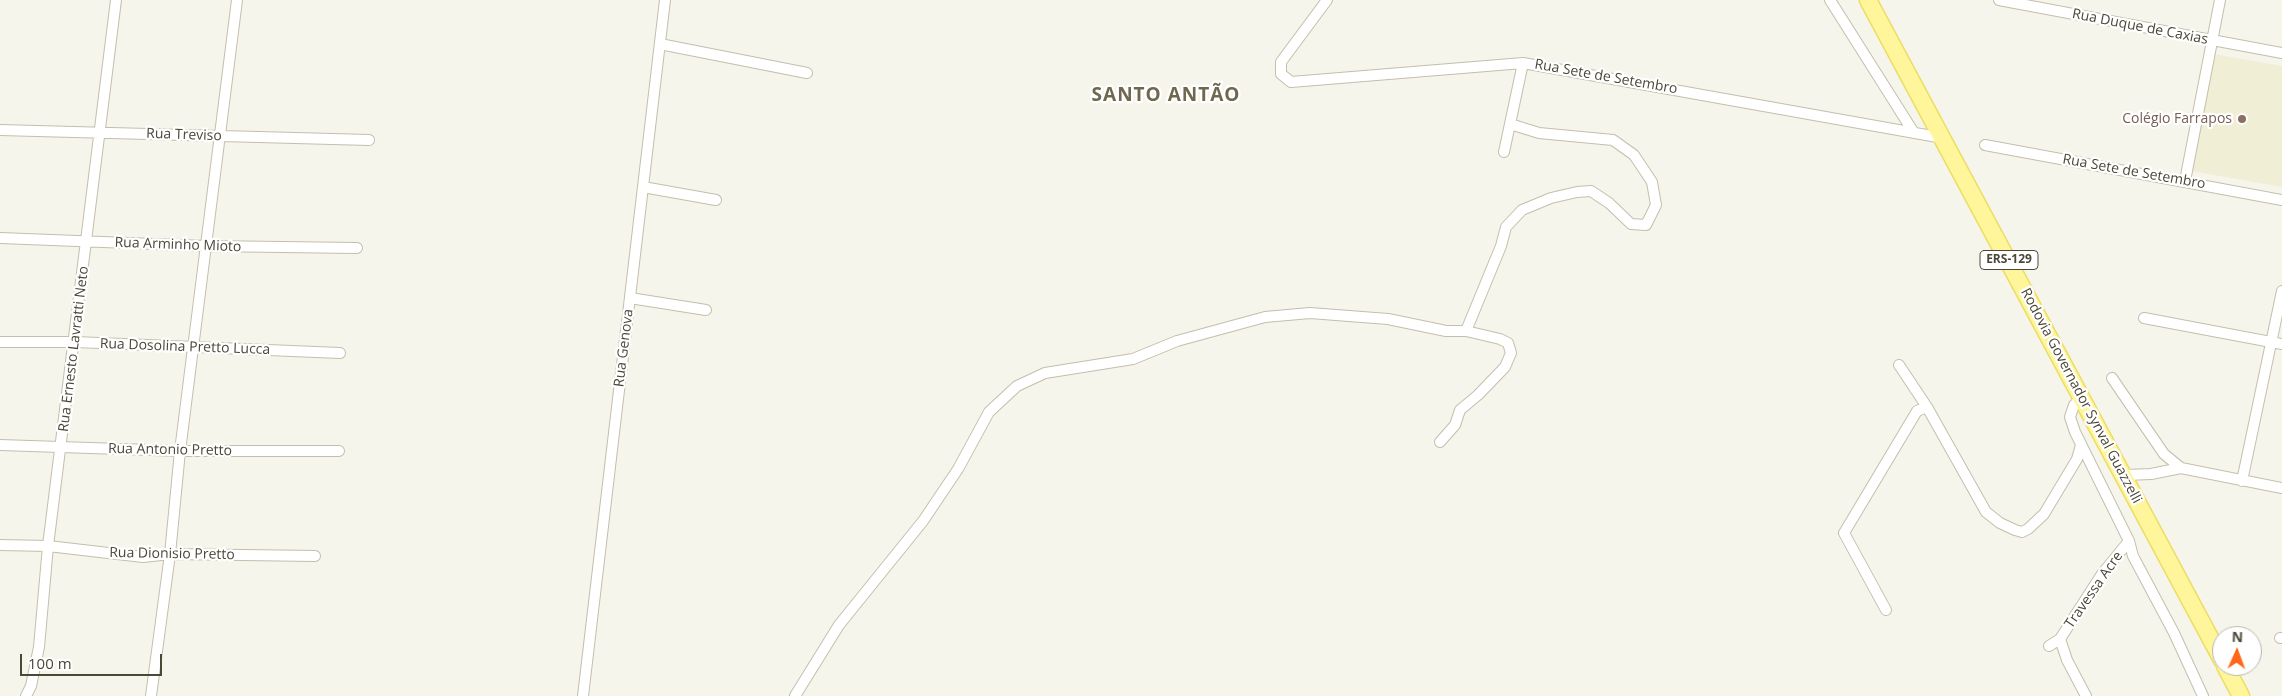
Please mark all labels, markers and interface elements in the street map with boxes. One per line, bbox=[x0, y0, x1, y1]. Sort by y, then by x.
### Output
street label: Rua Duque de Caxias bbox=[2071, 6, 2209, 48]
street label: Rua Sete de Setembro bbox=[1533, 56, 1679, 98]
district label: SANTO ANTÃO bbox=[1090, 85, 1242, 107]
place label: Colégio Farrapos bbox=[2122, 111, 2232, 127]
marker: Colégio Farrapos bbox=[2236, 113, 2248, 125]
street label: Rua Treviso bbox=[146, 125, 222, 145]
street label: Rua Sete de Setembro bbox=[2061, 151, 2207, 193]
street label: Rua Arminho Mioto bbox=[114, 234, 242, 256]
road number: ERS-129 bbox=[1980, 250, 2038, 270]
street label: Rua Ernesto Lavratti Neto bbox=[55, 265, 93, 433]
street label: Rodovia Governador Synval Guazzelli bbox=[2017, 286, 2145, 506]
street label: Rua Genova bbox=[611, 308, 637, 388]
street label: Rua Dosolina Pretto Lucca bbox=[100, 336, 270, 358]
street label: Rua Antonio Pretto bbox=[108, 441, 232, 459]
street label: Rua Dionisio Pretto bbox=[109, 545, 235, 563]
street label: Travessa Acre bbox=[2061, 548, 2127, 632]
north arrow bbox=[2212, 626, 2262, 676]
text: N bbox=[2231, 627, 2244, 646]
scale bar bbox=[22, 644, 165, 676]
text: 100 m bbox=[28, 653, 72, 673]

